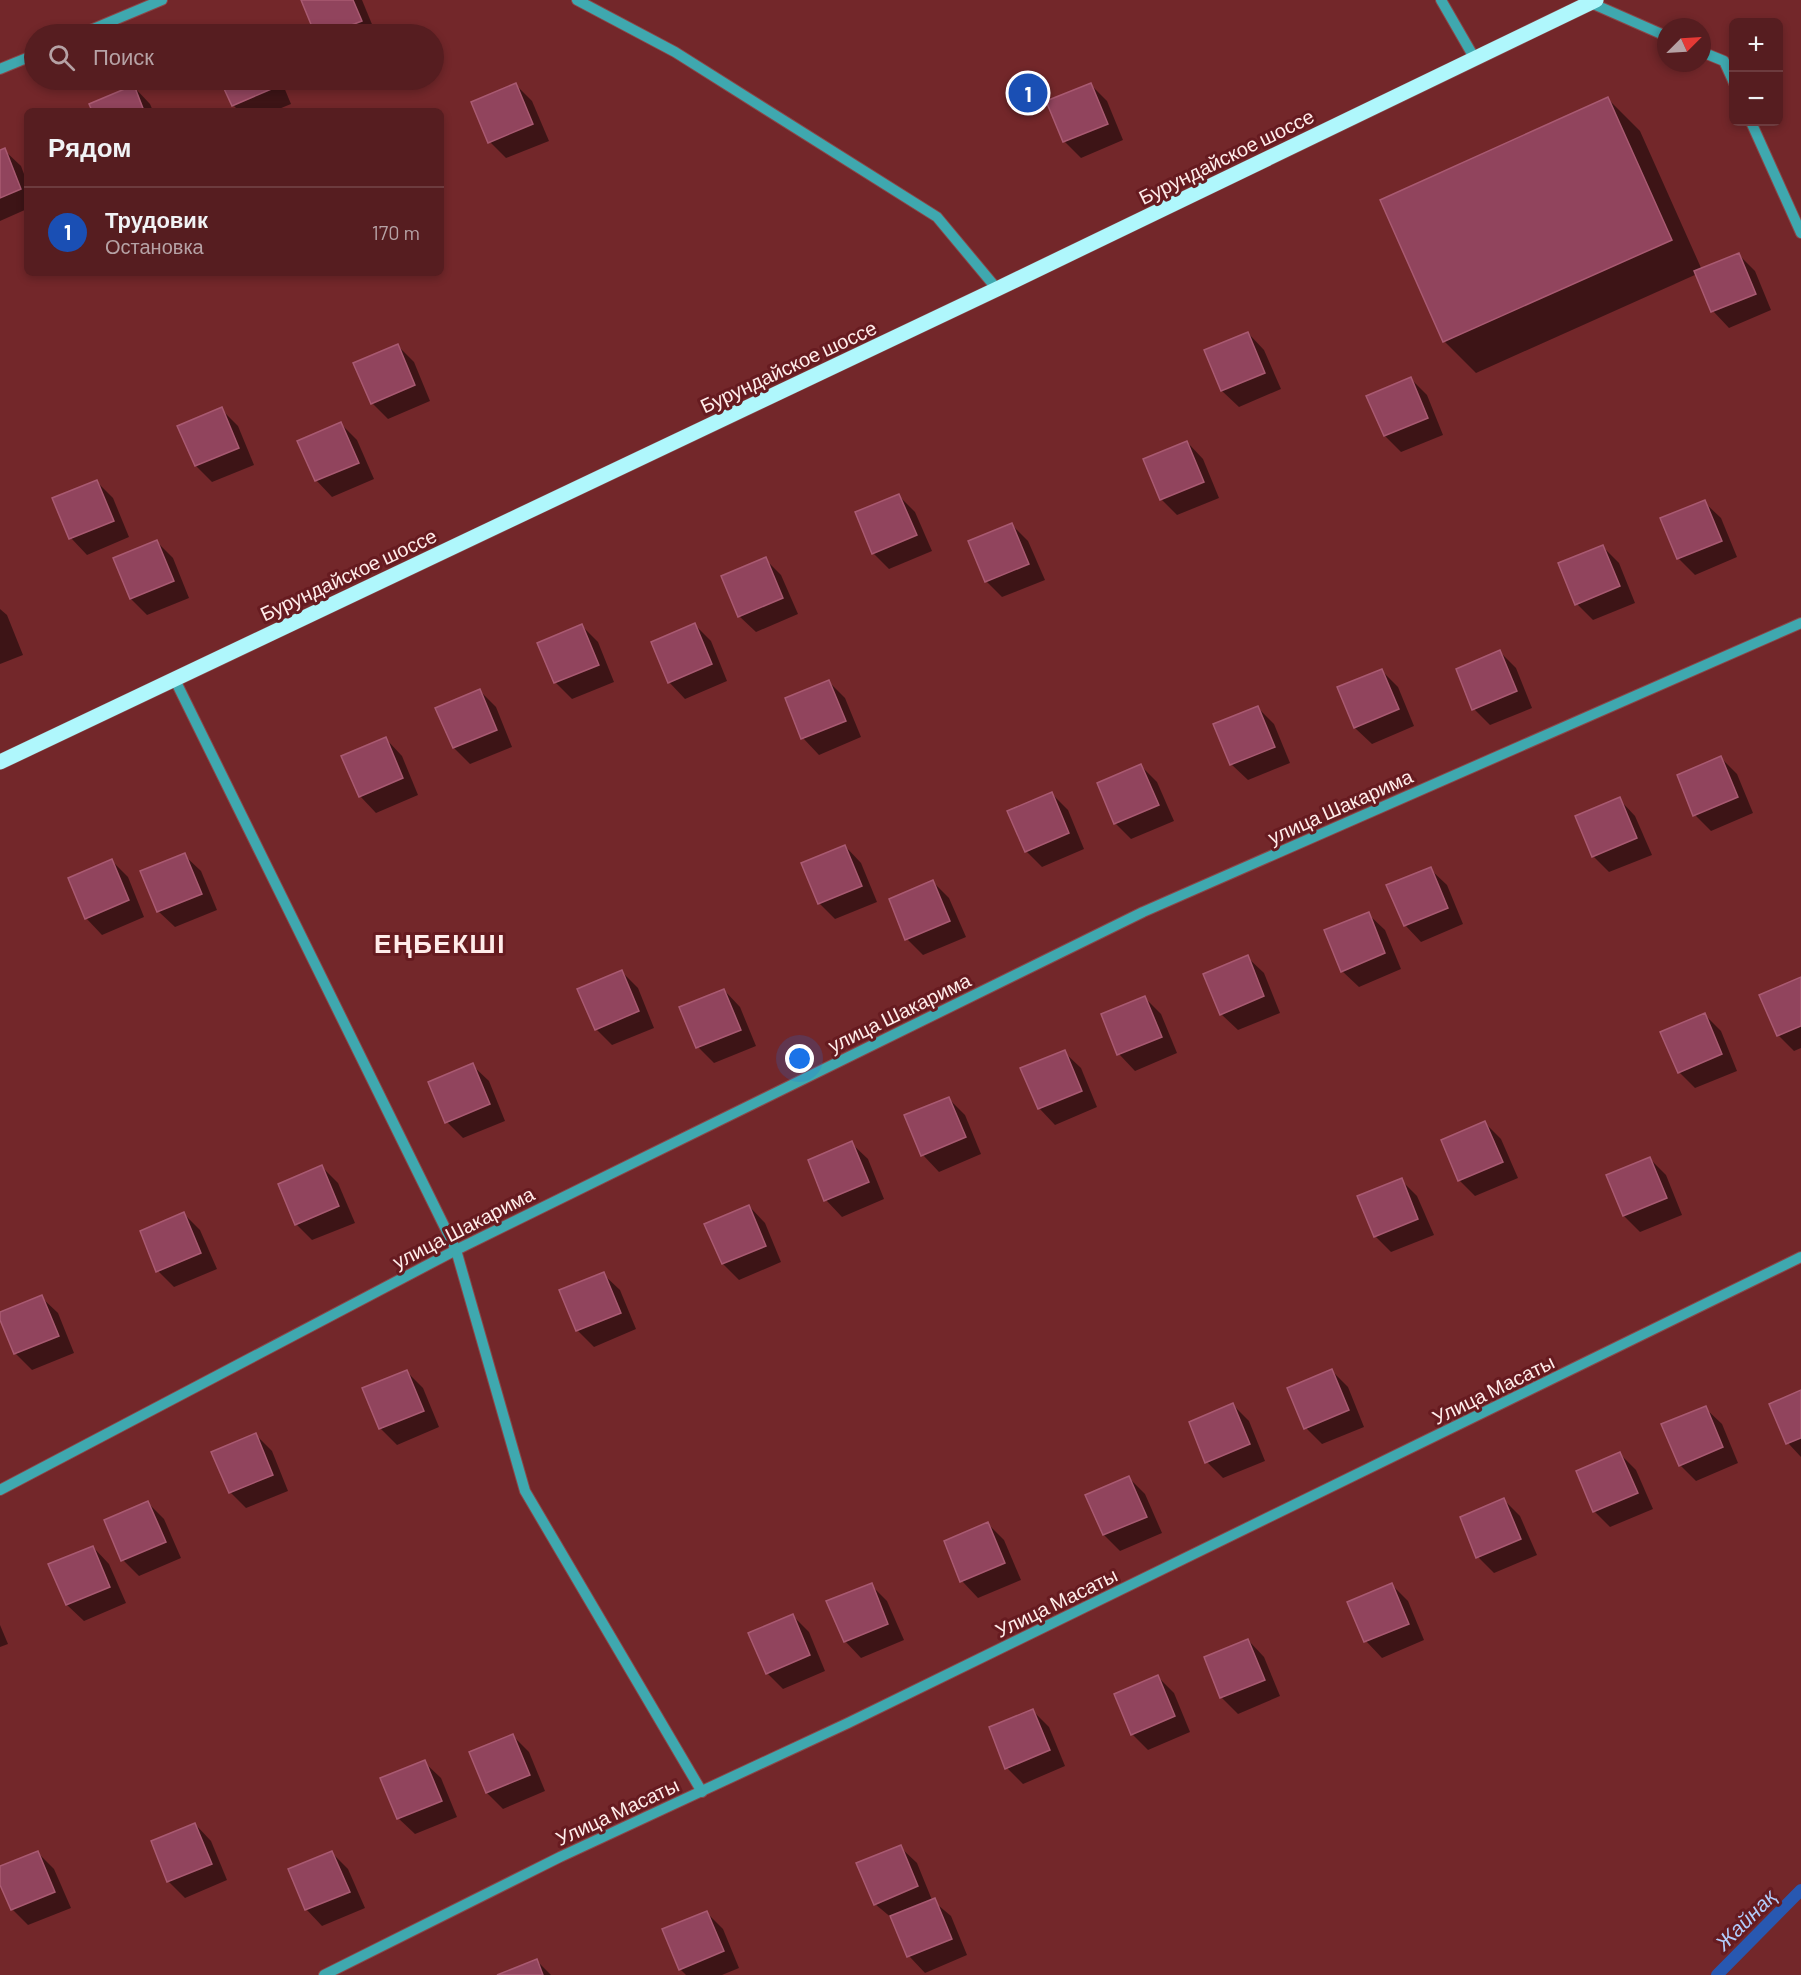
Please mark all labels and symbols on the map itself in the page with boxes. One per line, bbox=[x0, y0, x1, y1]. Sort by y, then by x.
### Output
north arrow bbox=[1657, 18, 1711, 72]
pin: 1 bbox=[1008, 70, 1048, 116]
street label: Бурундайское шоссе bbox=[1135, 103, 1317, 209]
street label: Бурундайское шоссе bbox=[696, 315, 880, 417]
street label: Бурундайское шоссе bbox=[256, 523, 440, 625]
street label: улица Шакарима bbox=[1264, 763, 1417, 849]
district label: ЕҢБЕКШІ bbox=[374, 927, 506, 958]
street label: улица Шакарима bbox=[824, 967, 975, 1057]
your location bbox=[785, 1044, 814, 1073]
street label: улица Шакарима bbox=[388, 1181, 539, 1273]
street label: Улица Масаты bbox=[1428, 1349, 1558, 1429]
street label: Улица Масаты bbox=[991, 1562, 1121, 1642]
street label: Улица Масаты bbox=[552, 1772, 682, 1850]
water label: Жайнақ bbox=[1709, 1883, 1781, 1955]

